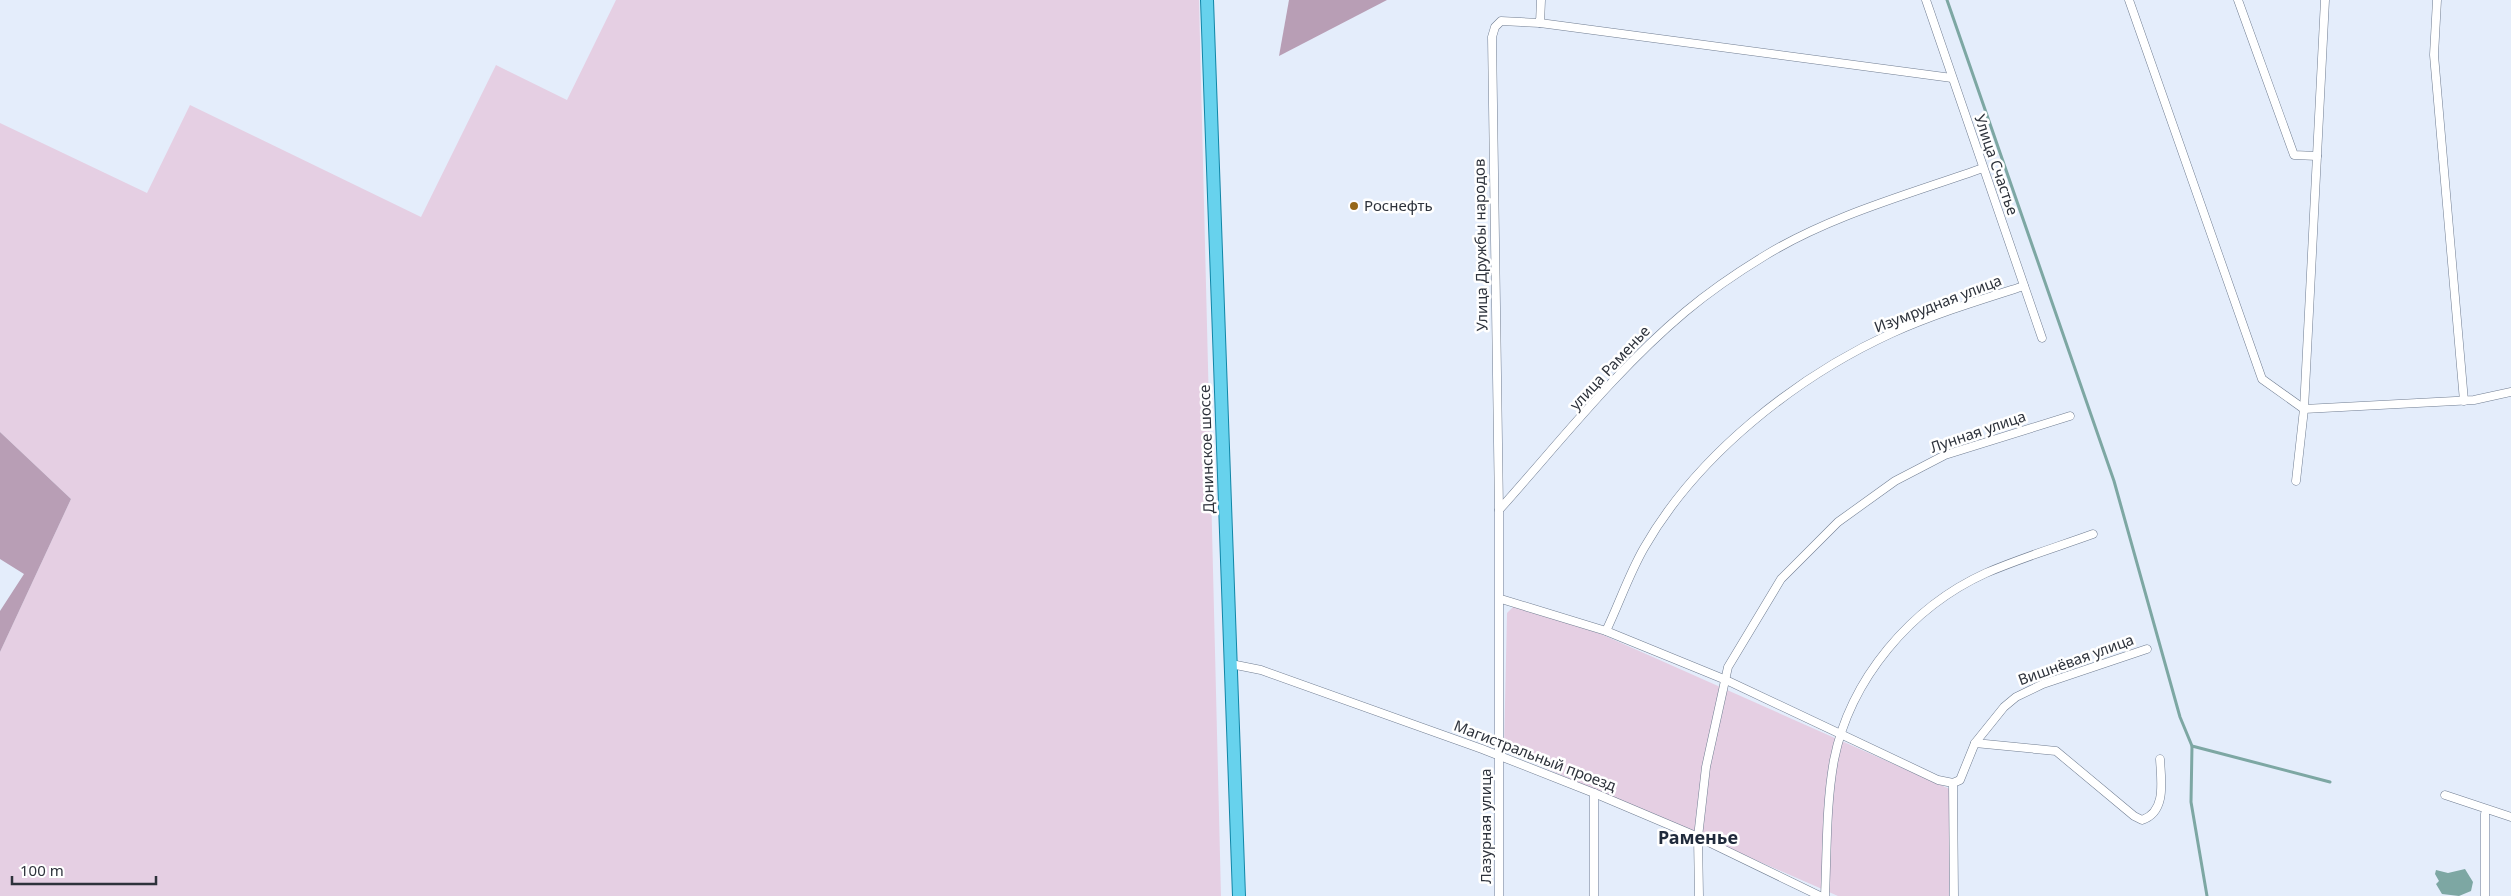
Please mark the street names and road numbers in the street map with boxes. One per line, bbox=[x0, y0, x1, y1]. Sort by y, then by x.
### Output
street label: Улица Счастье bbox=[1970, 112, 2024, 218]
street label: Улица Дружбы народов bbox=[1468, 158, 1492, 332]
street label: Изумрудная улица bbox=[1871, 270, 2004, 337]
street label: улица Раменье bbox=[1565, 321, 1654, 414]
street label: Донинское шоссе bbox=[1194, 384, 1218, 514]
street label: Лунная улица bbox=[1927, 405, 2028, 457]
street label: Вишнёвая улица bbox=[2015, 629, 2136, 689]
street label: Магистральный проезд bbox=[1451, 715, 1619, 795]
street label: Лазурная улица bbox=[1475, 768, 1495, 884]

